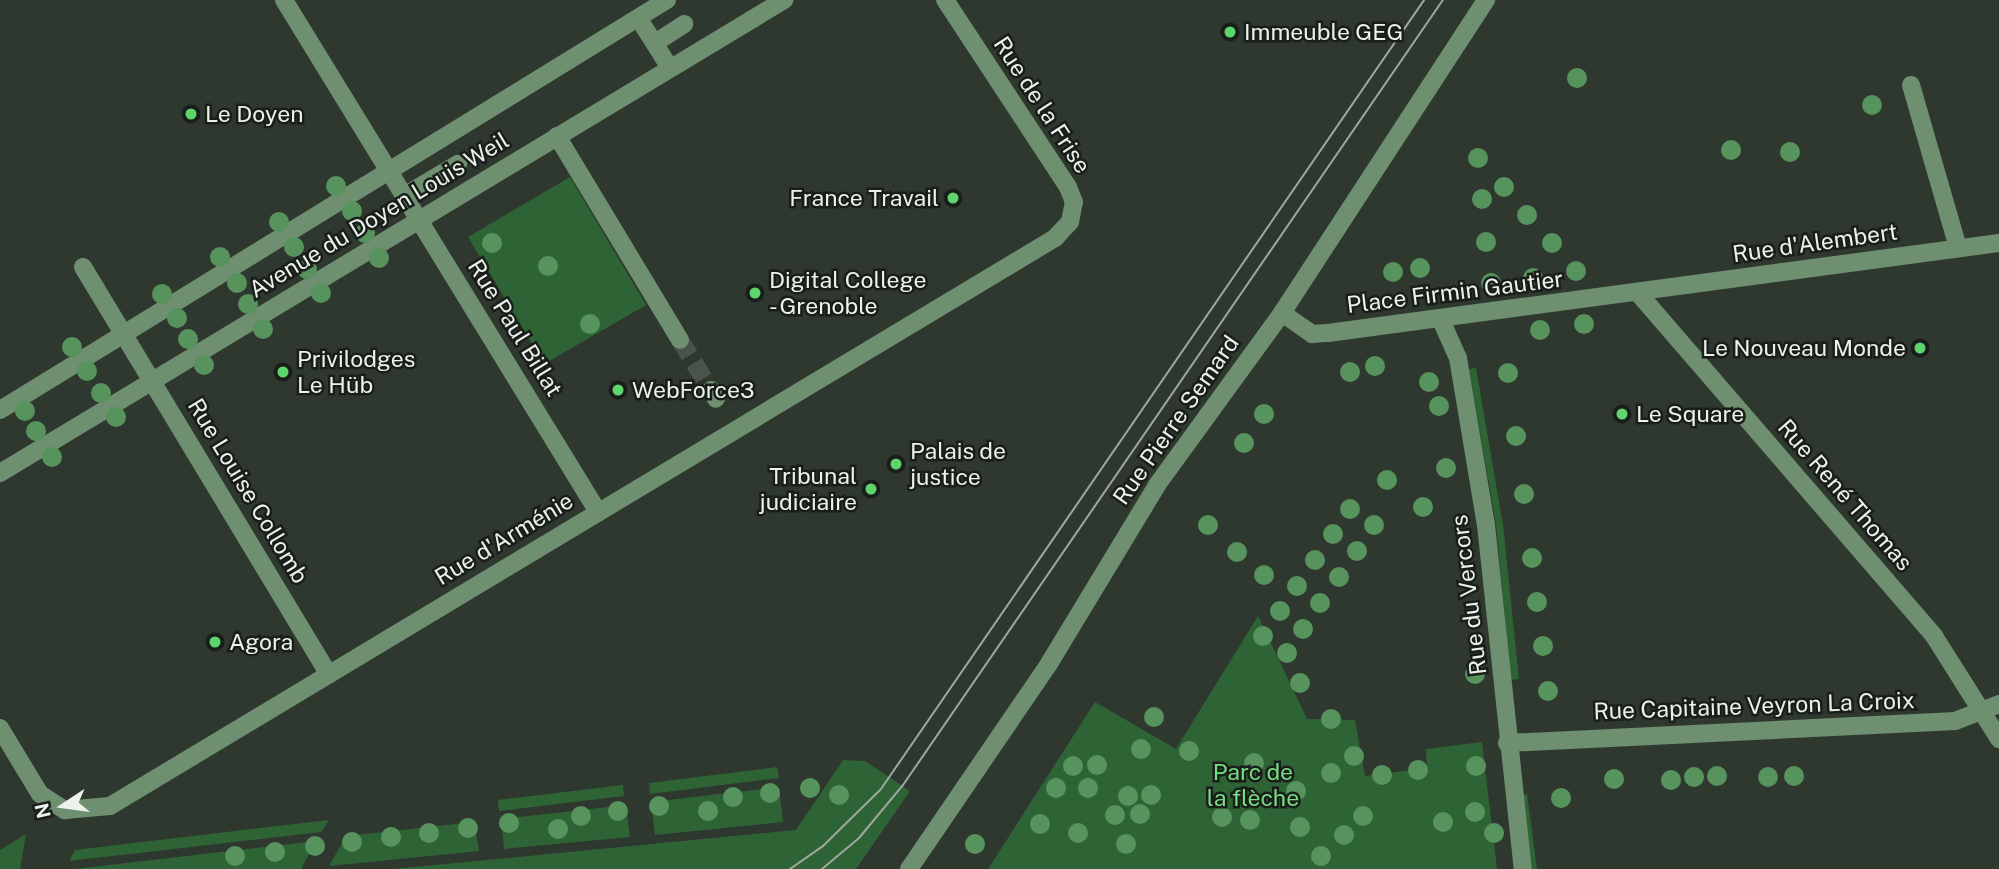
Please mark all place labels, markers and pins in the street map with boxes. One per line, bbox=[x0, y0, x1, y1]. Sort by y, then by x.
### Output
place label: Immeuble GEG bbox=[1244, 18, 1403, 46]
marker: Immeuble GEG bbox=[1222, 24, 1238, 40]
place label: Le Doyen bbox=[205, 100, 304, 128]
marker: Le Doyen bbox=[183, 106, 199, 122]
place label: France Travail bbox=[789, 184, 939, 212]
marker: France Travail bbox=[945, 190, 961, 206]
place label: Digital College - Grenoble bbox=[769, 266, 926, 320]
marker: Digital College - Grenoble bbox=[747, 285, 763, 301]
place label: Le Nouveau Monde bbox=[1702, 334, 1906, 362]
marker: Le Nouveau Monde bbox=[1912, 340, 1928, 356]
place label: Privilodges Le Hüb bbox=[297, 345, 415, 399]
marker: Privilodges Le Hüb bbox=[275, 364, 291, 380]
place label: WebForce3 bbox=[632, 376, 755, 404]
marker: WebForce3 bbox=[610, 382, 626, 398]
place label: Le Square bbox=[1636, 400, 1744, 428]
marker: Le Square bbox=[1614, 406, 1630, 422]
place label: Palais de justice bbox=[910, 437, 1006, 491]
marker: Palais de justice bbox=[888, 456, 904, 472]
place label: Tribunal judiciaire bbox=[760, 462, 857, 516]
marker: Tribunal judiciaire bbox=[863, 481, 879, 497]
place label: Agora bbox=[229, 628, 293, 656]
marker: Agora bbox=[207, 634, 223, 650]

